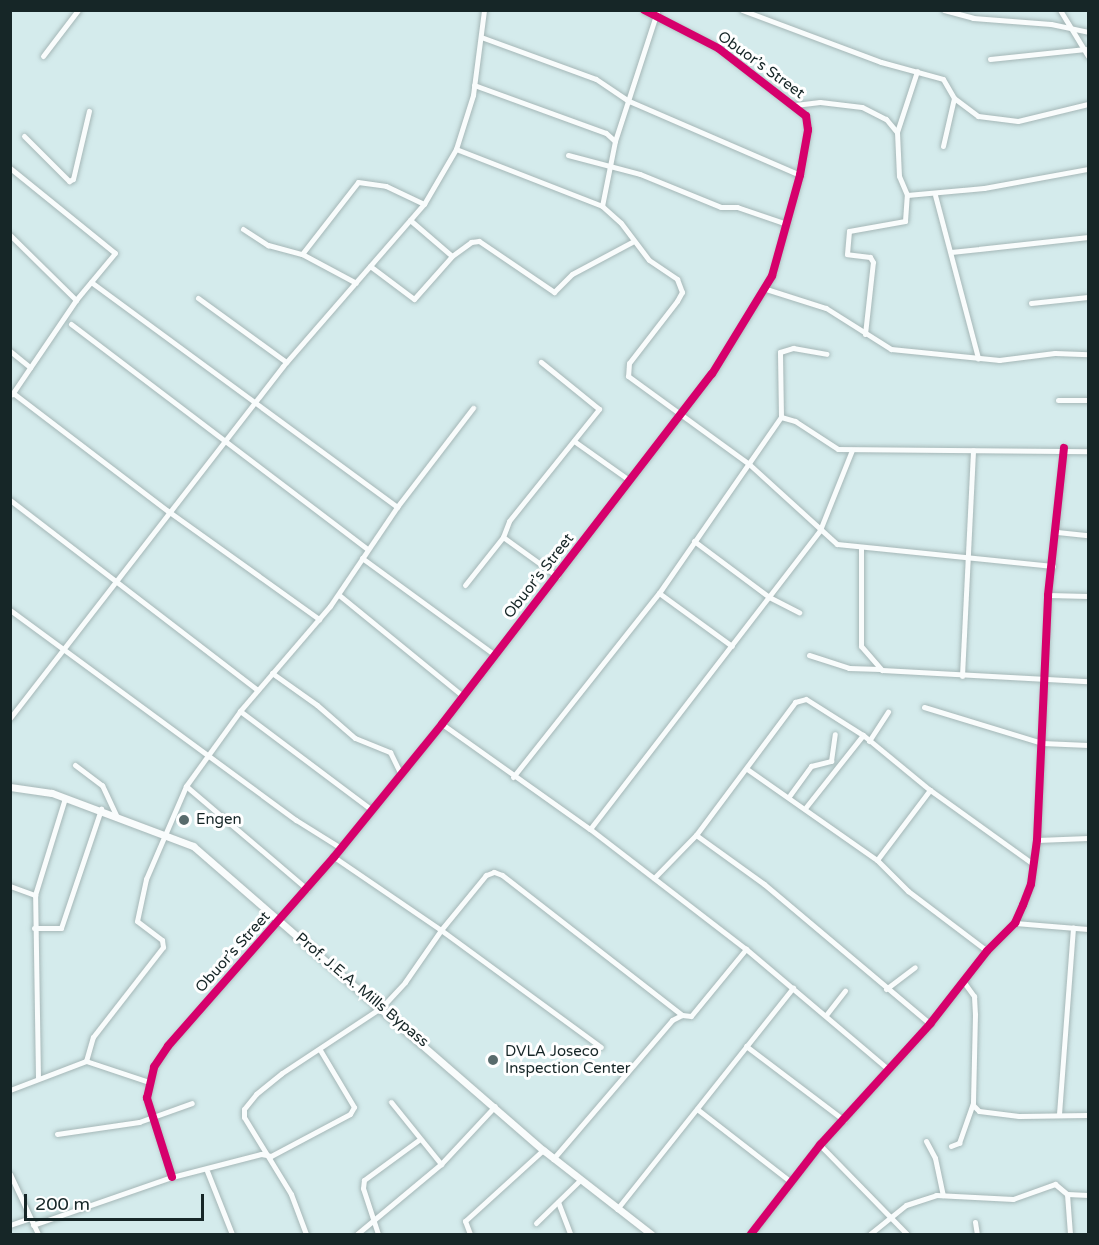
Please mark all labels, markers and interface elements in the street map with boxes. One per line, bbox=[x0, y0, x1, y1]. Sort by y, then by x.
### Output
street label: Obuor’s Street bbox=[714, 28, 808, 102]
street label: Obuor’s Street bbox=[500, 530, 578, 622]
place label: Engen bbox=[196, 811, 242, 829]
marker: Engen bbox=[177, 813, 191, 827]
street label: Obuor’s Street bbox=[192, 908, 274, 996]
street label: Prof. J.E.A. Mills Bypass bbox=[292, 929, 432, 1051]
place label: DVLA Joseco Inspection Center bbox=[505, 1042, 631, 1077]
marker: DVLA Joseco Inspection Center bbox=[486, 1053, 500, 1067]
scale bar bbox=[27, 1182, 207, 1220]
text: 200 m bbox=[35, 1193, 90, 1215]

